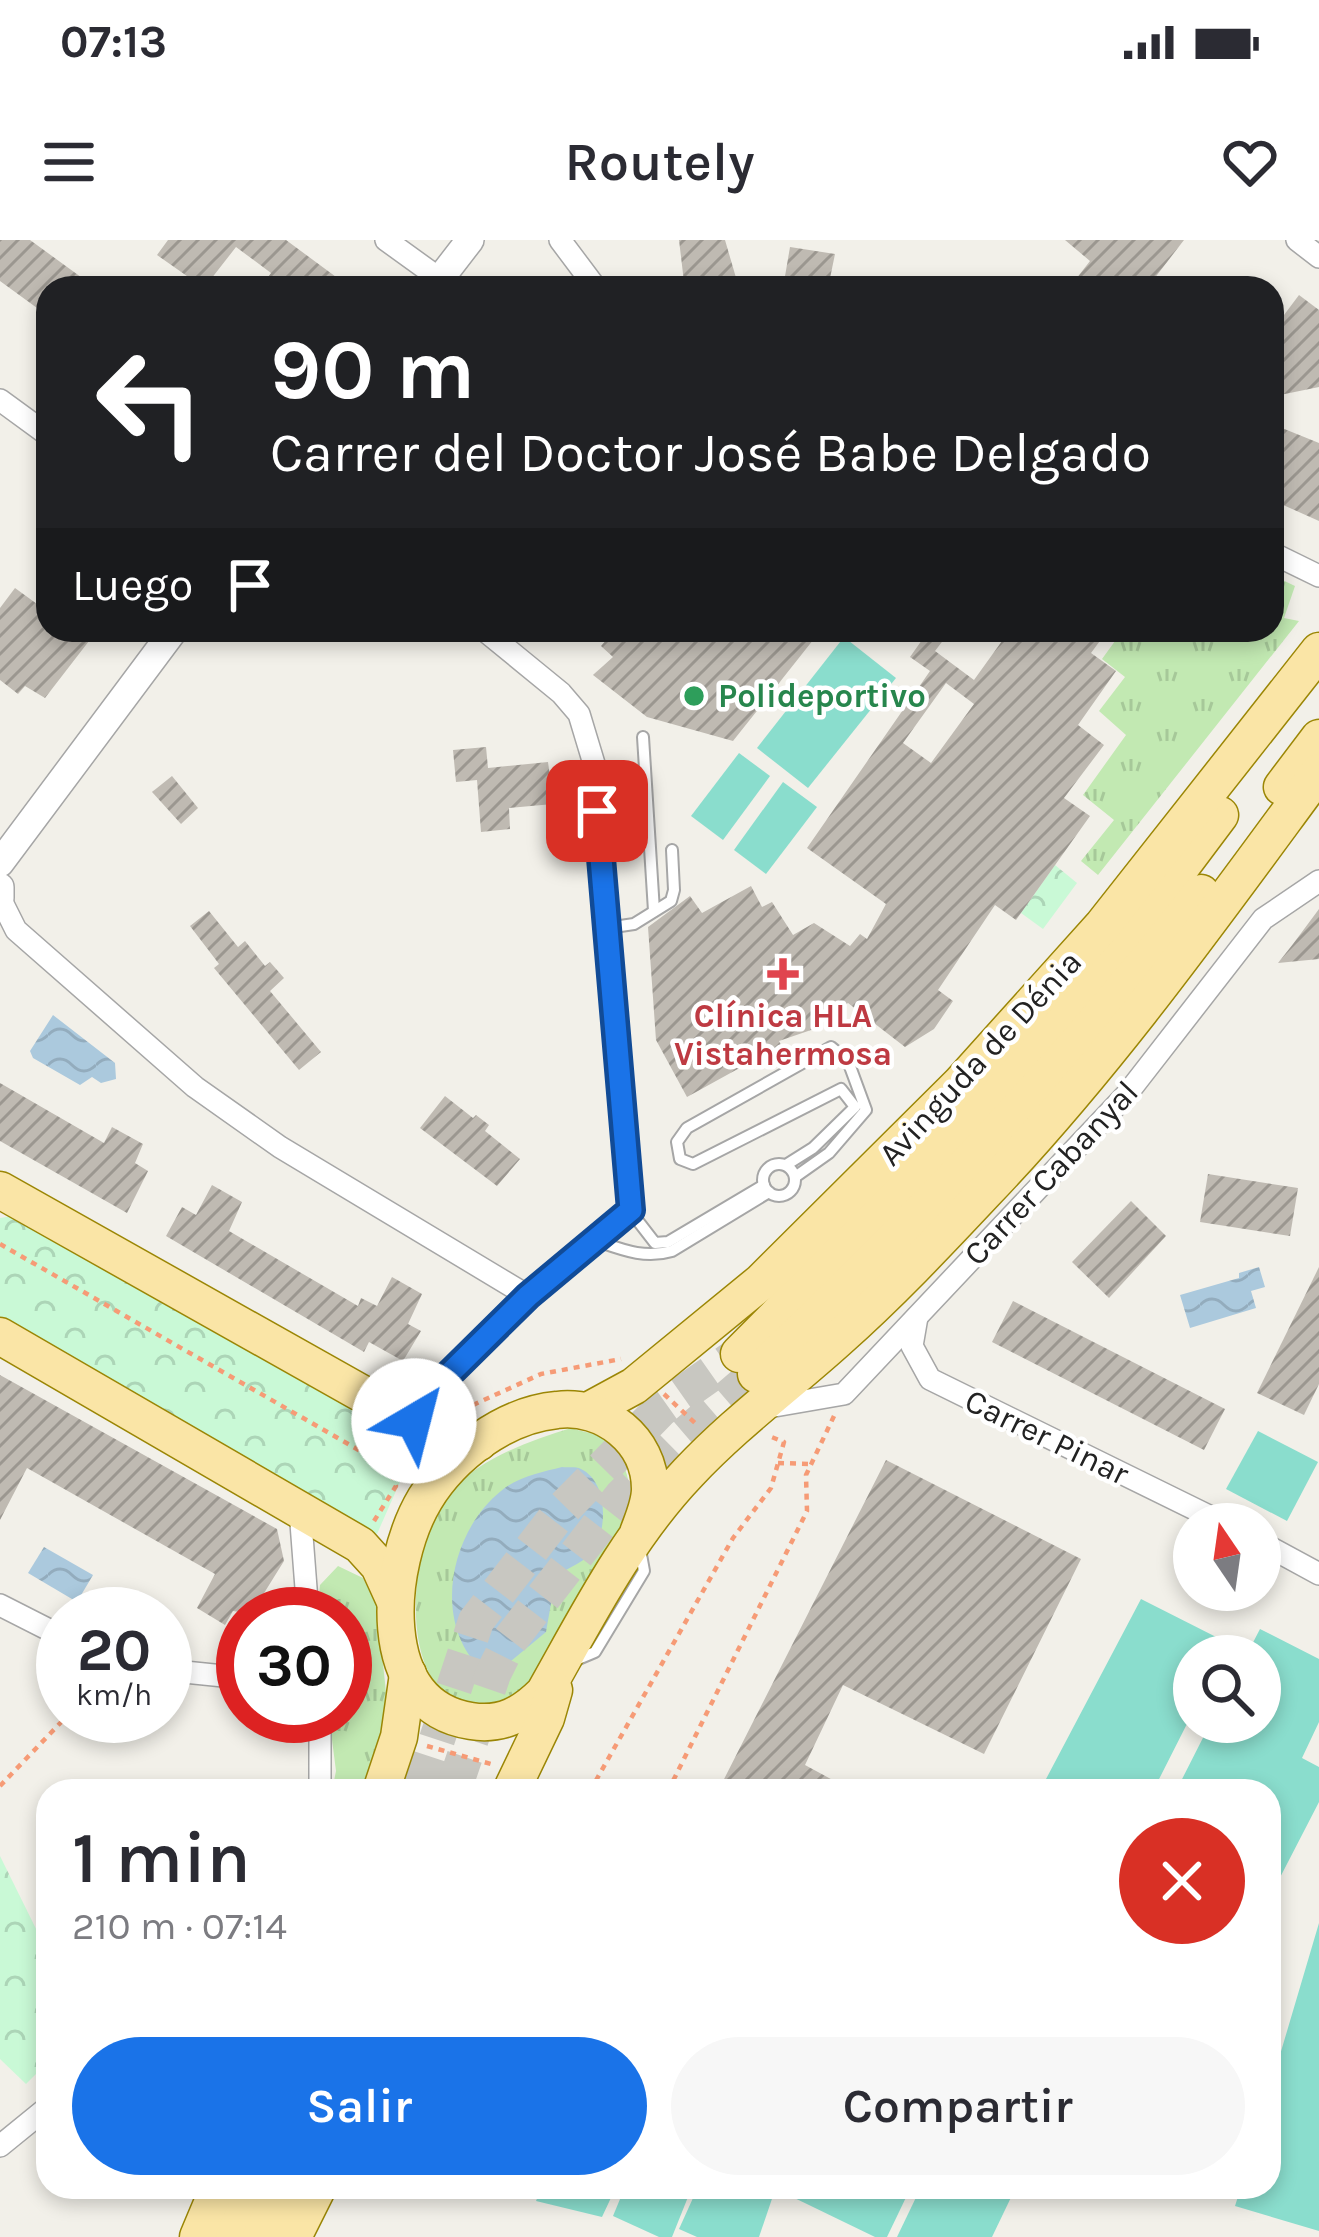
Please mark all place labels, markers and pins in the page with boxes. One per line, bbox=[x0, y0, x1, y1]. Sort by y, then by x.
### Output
place label: Polideportivo bbox=[718, 677, 926, 715]
marker: Polideportivo bbox=[681, 683, 707, 709]
pin bbox=[546, 760, 648, 862]
marker: Clínica HLA Vistahermosa bbox=[767, 958, 799, 990]
place label: Clínica HLA Vistahermosa bbox=[674, 997, 892, 1073]

